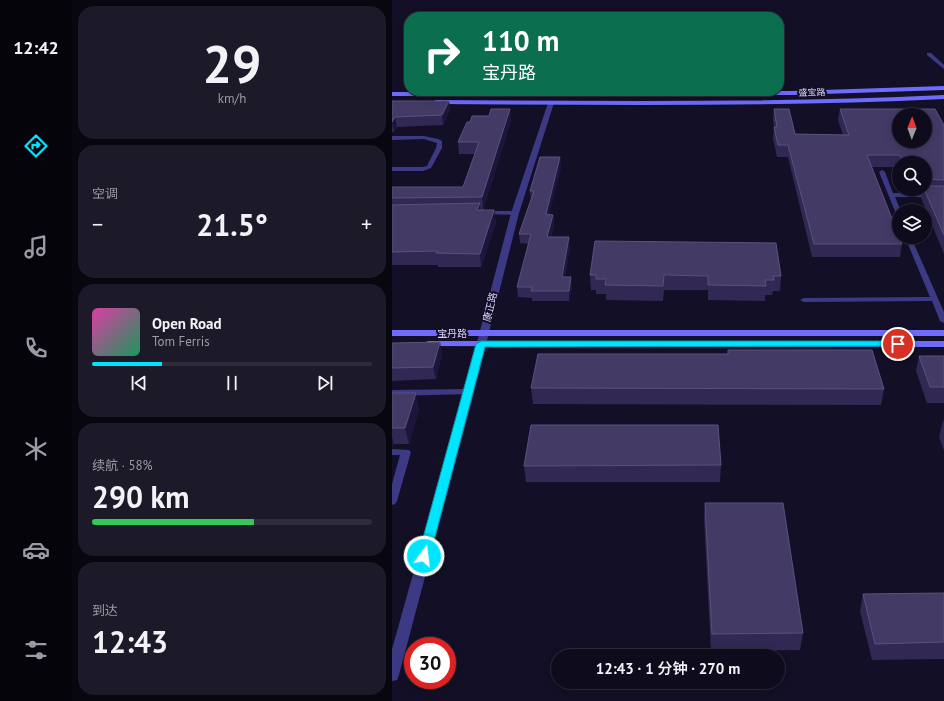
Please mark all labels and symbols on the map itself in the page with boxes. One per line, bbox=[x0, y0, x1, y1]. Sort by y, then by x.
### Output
street label: 盛宝路 bbox=[798, 86, 826, 98]
north arrow bbox=[892, 108, 932, 148]
street label: 康正路 bbox=[480, 291, 500, 323]
street label: 宝丹路 bbox=[437, 327, 467, 340]
pin bbox=[881, 327, 915, 361]
position arrow bbox=[403, 535, 445, 577]
speed limit sign: 30 bbox=[404, 637, 456, 689]

